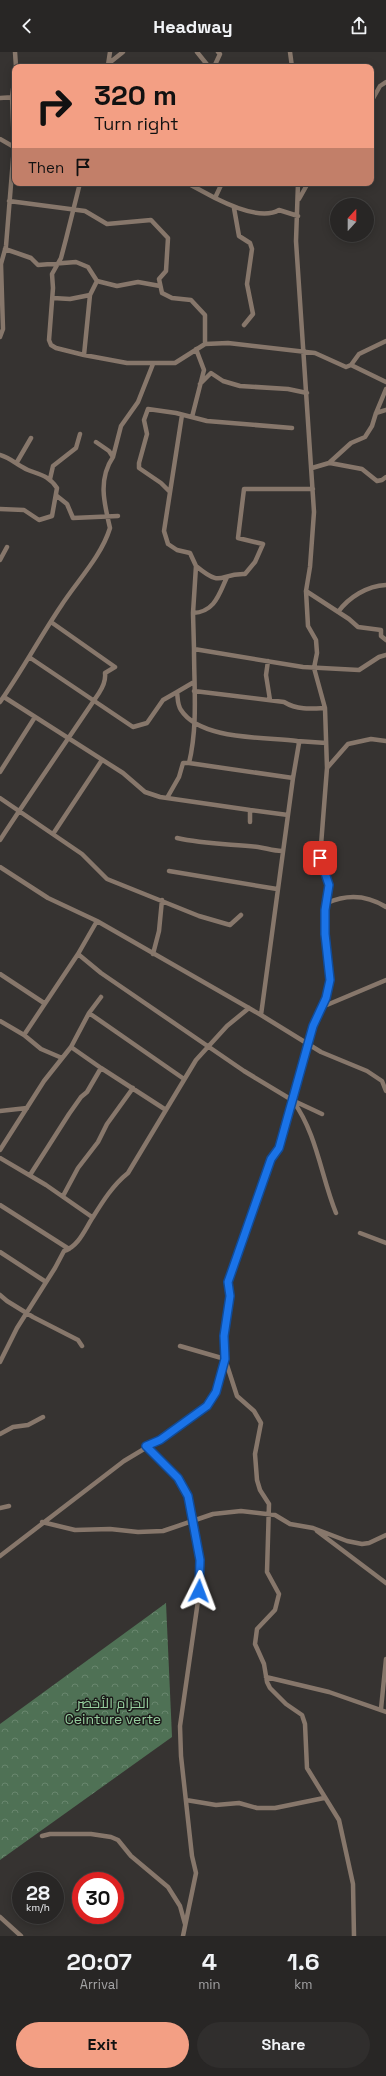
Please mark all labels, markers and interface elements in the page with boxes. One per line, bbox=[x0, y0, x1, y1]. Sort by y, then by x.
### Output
icon: back bbox=[16, 15, 38, 37]
text: Headway bbox=[153, 15, 233, 38]
icon: share bbox=[348, 15, 370, 37]
text: 320 m bbox=[94, 77, 177, 113]
icon: right bbox=[28, 80, 80, 132]
text: Turn right bbox=[94, 112, 178, 135]
icon: arrive bbox=[72, 156, 94, 178]
text: Then bbox=[28, 158, 64, 177]
north arrow bbox=[330, 198, 374, 242]
map controls bbox=[330, 198, 374, 242]
pin bbox=[303, 841, 337, 875]
icon: arrive bbox=[309, 847, 331, 869]
position arrow bbox=[178, 1570, 220, 1612]
park label: الحزام الأخضر Ceinture verte bbox=[65, 1694, 161, 1728]
speed limit sign: 30 bbox=[72, 1872, 124, 1924]
text: 28 bbox=[26, 1880, 50, 1906]
text: km/h bbox=[26, 1901, 50, 1914]
text: 20:07 bbox=[66, 1946, 132, 1977]
text: 4 bbox=[202, 1946, 217, 1977]
text: 1.6 bbox=[287, 1946, 320, 1977]
text: Arrival bbox=[80, 1976, 118, 1993]
text: min bbox=[198, 1976, 221, 1993]
text: km bbox=[294, 1976, 312, 1993]
button: Exit bbox=[16, 2022, 189, 2068]
button: Share bbox=[197, 2022, 370, 2068]

